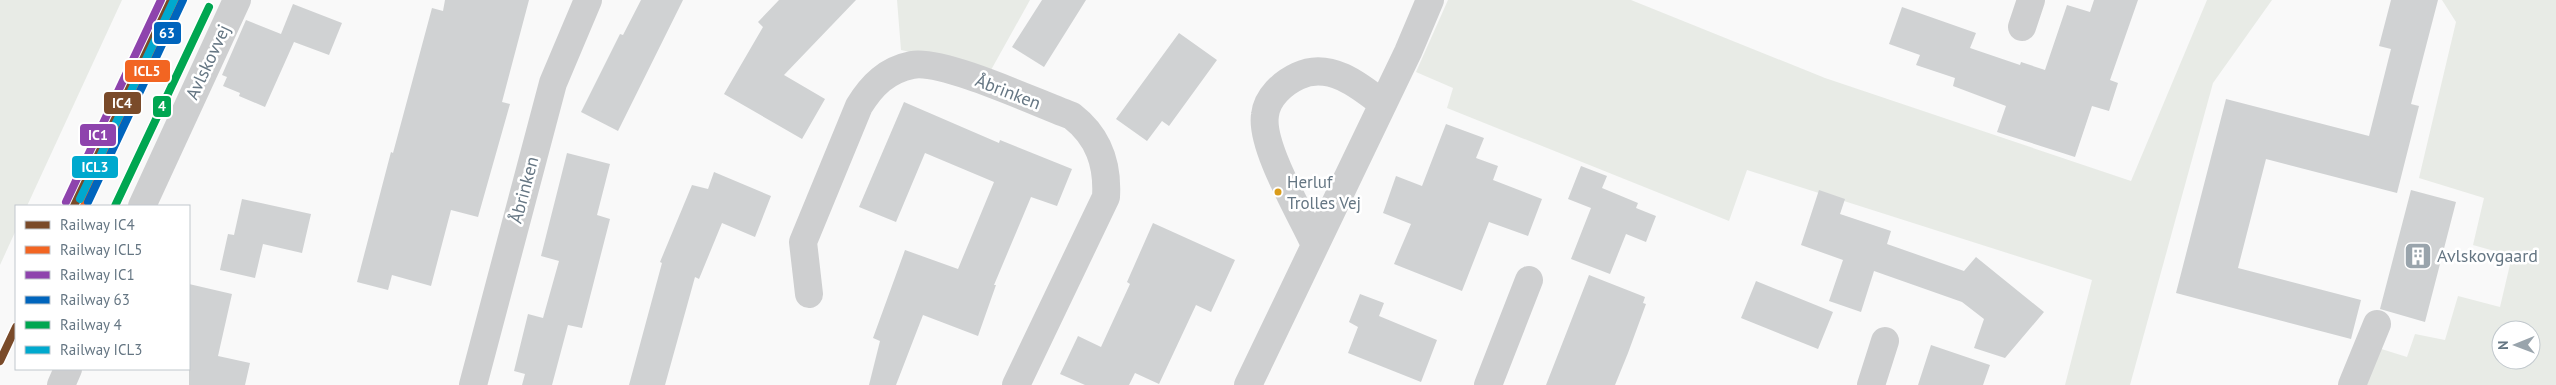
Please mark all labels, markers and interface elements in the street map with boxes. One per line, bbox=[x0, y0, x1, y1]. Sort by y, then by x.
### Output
street label: Avlskovvej bbox=[180, 20, 235, 103]
line badge: 63 bbox=[153, 21, 182, 45]
text: 63 bbox=[159, 24, 175, 42]
line badge: ICL5 bbox=[124, 59, 171, 83]
text: ICL5 bbox=[134, 62, 160, 80]
street label: Åbrinken bbox=[972, 69, 1044, 115]
line badge: IC4 bbox=[103, 91, 142, 115]
text: IC4 bbox=[112, 94, 132, 112]
line badge: 4 bbox=[152, 95, 172, 118]
text: 4 bbox=[158, 97, 166, 115]
line badge: IC1 bbox=[79, 123, 117, 147]
text: IC1 bbox=[88, 126, 108, 144]
street label: Åbrinken bbox=[504, 154, 543, 226]
line badge: ICL3 bbox=[71, 155, 119, 179]
text: ICL3 bbox=[82, 158, 108, 176]
place label: Herluf Trolles Vej bbox=[1287, 171, 1361, 214]
marker: Herluf Trolles Vej bbox=[1273, 187, 1283, 197]
legend bbox=[15, 205, 190, 370]
text: Railway IC4 bbox=[60, 215, 135, 234]
text: Railway ICL5 bbox=[60, 240, 142, 259]
building icon: Avlskovgaard bbox=[2403, 241, 2433, 271]
place label: Avlskovgaard bbox=[2437, 244, 2538, 267]
text: Railway IC1 bbox=[60, 265, 135, 284]
text: Railway 63 bbox=[60, 290, 130, 309]
text: Railway 4 bbox=[60, 315, 122, 334]
north arrow bbox=[2491, 320, 2541, 370]
text: Railway ICL3 bbox=[60, 340, 142, 359]
text: N bbox=[2494, 340, 2512, 350]

